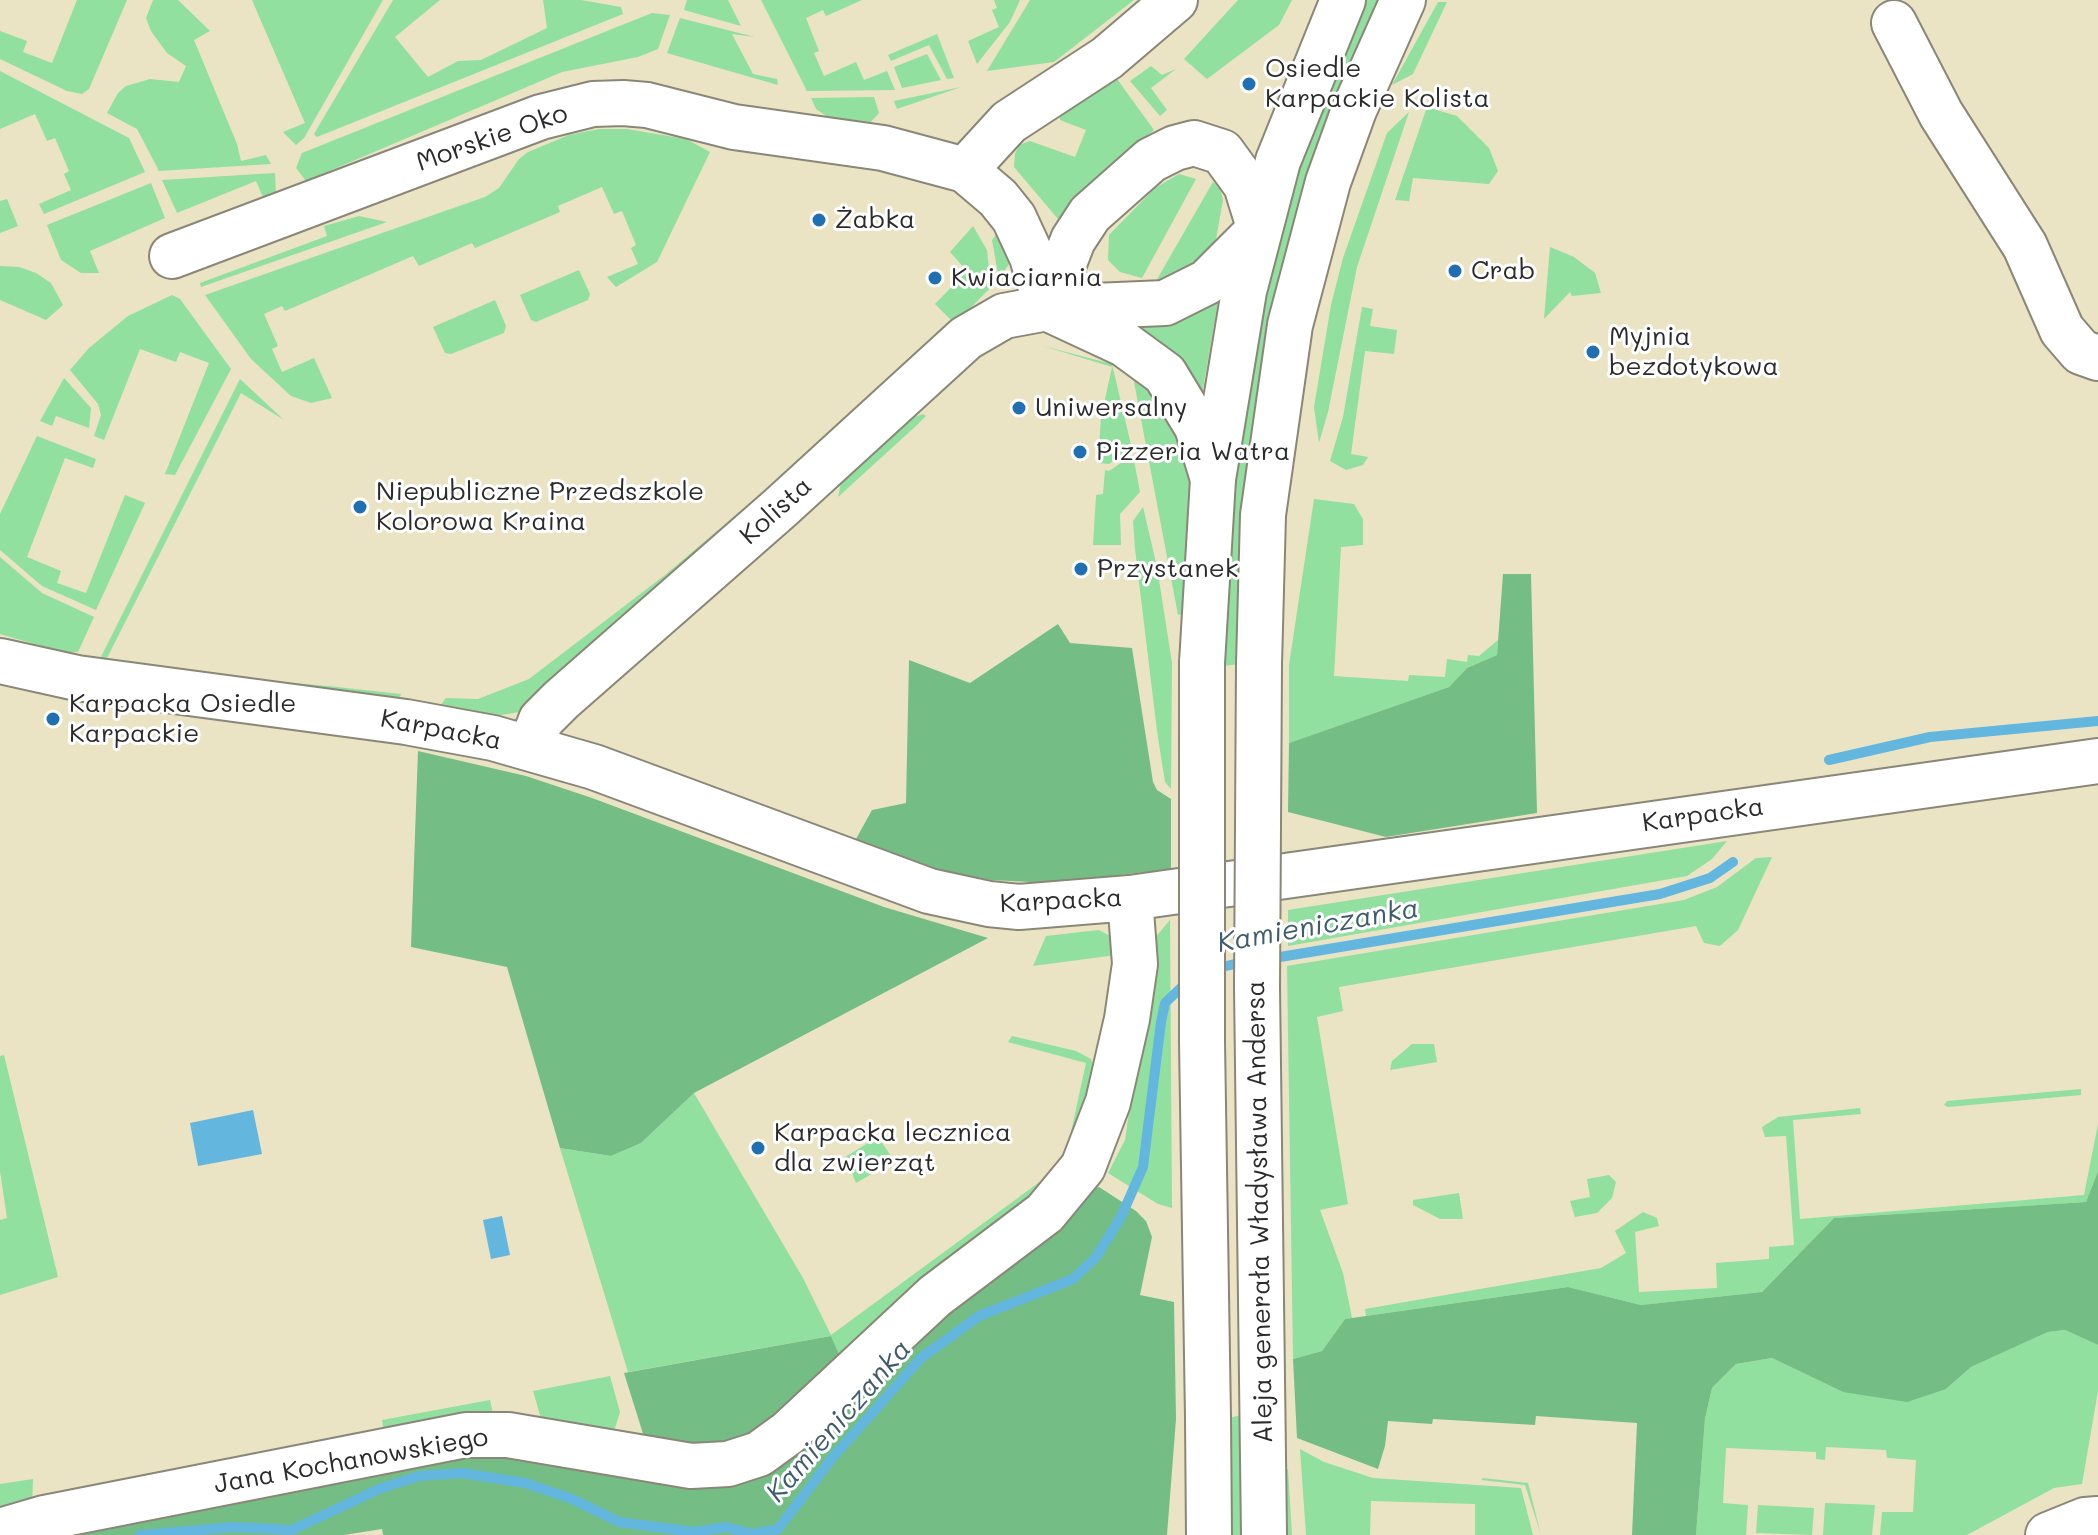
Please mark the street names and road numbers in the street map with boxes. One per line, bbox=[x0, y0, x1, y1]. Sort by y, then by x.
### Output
street label: Morskie Oko bbox=[412, 98, 572, 178]
street label: Kolista bbox=[734, 471, 818, 551]
street label: Karpacka bbox=[378, 703, 504, 757]
street label: Karpacka bbox=[1640, 791, 1766, 839]
street label: Karpacka bbox=[999, 882, 1123, 920]
street label: Aleja generała Władysława Andersa bbox=[1240, 980, 1280, 1444]
street label: Jana Kochanowskiego bbox=[212, 1422, 490, 1500]

